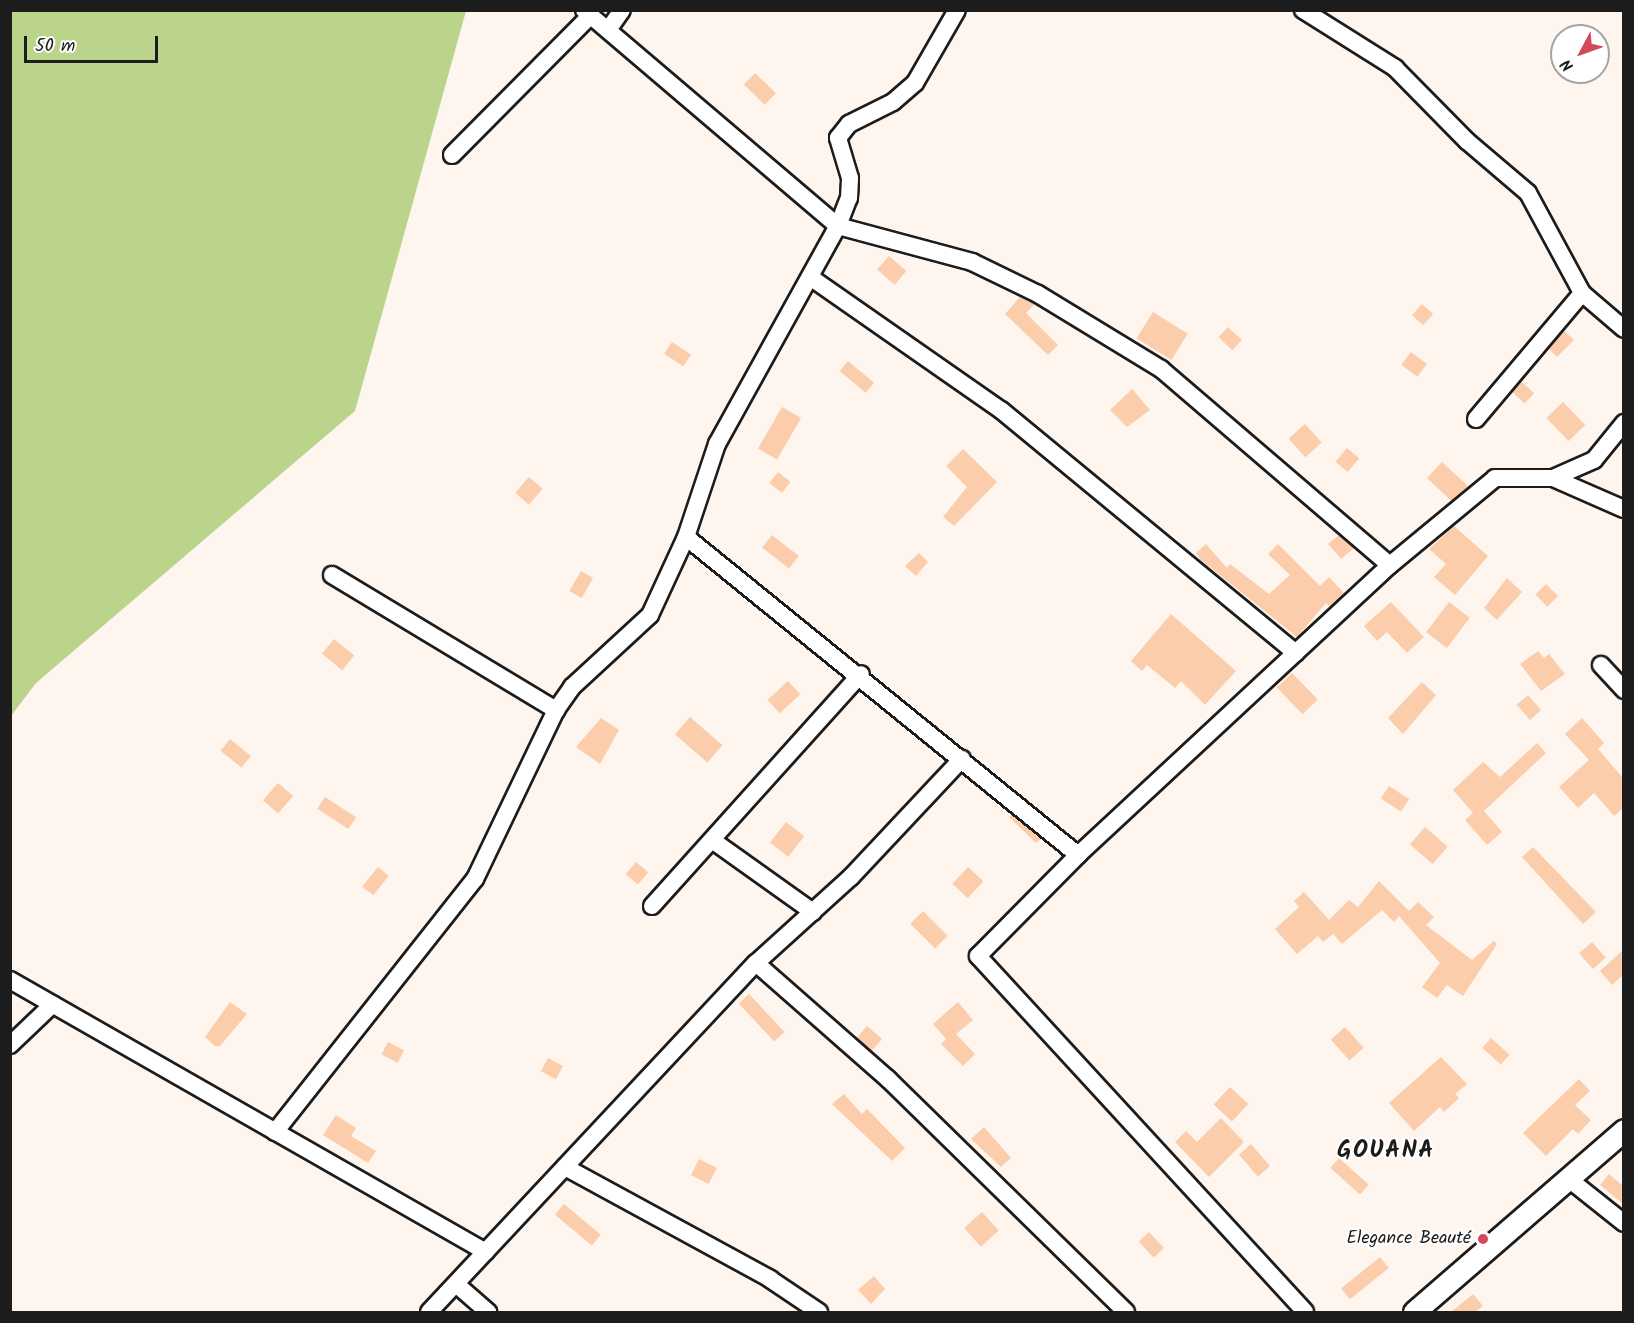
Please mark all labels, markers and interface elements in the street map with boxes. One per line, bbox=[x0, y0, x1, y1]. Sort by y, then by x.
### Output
scale bar bbox=[27, 24, 160, 62]
north arrow bbox=[1550, 24, 1610, 84]
text: 50 m bbox=[35, 32, 75, 61]
text: N bbox=[1555, 53, 1580, 77]
district label: GOUANA bbox=[1337, 1137, 1435, 1165]
place label: Elegance Beauté bbox=[1347, 1228, 1471, 1250]
marker: Elegance Beauté bbox=[1476, 1232, 1490, 1246]

